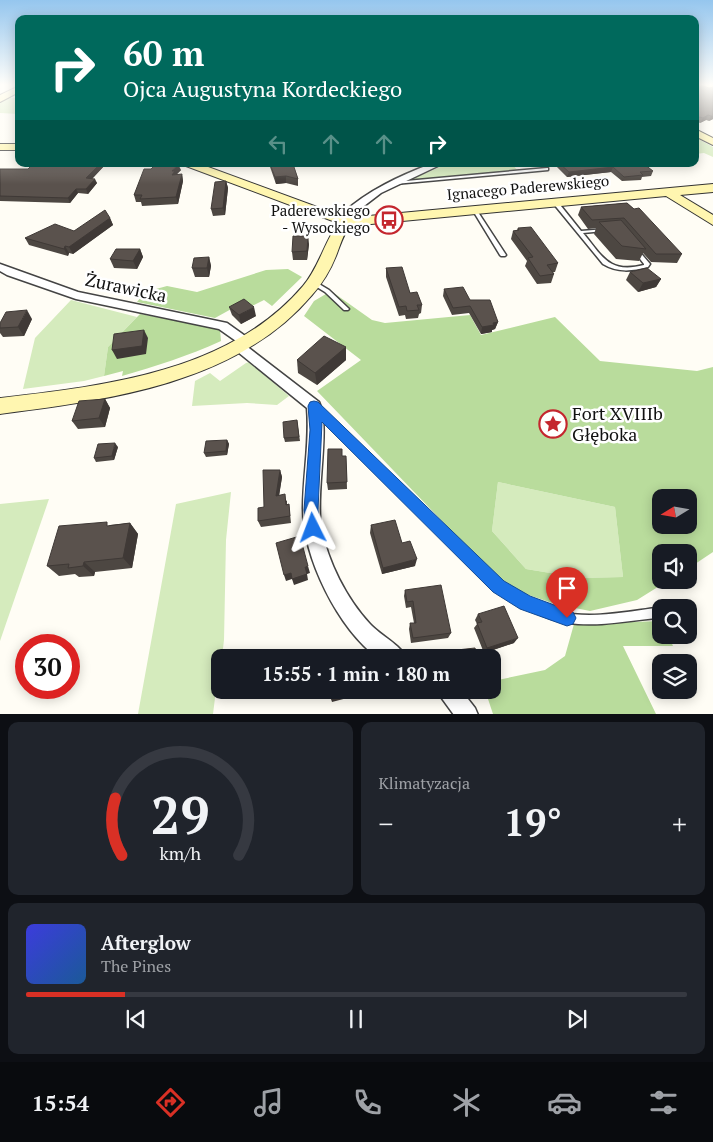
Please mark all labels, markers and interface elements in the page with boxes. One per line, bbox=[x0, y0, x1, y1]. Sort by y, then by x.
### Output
text: 60 m bbox=[123, 30, 204, 76]
icon: right bbox=[40, 35, 105, 100]
text: Ojca Augustyna Kordeckiego bbox=[123, 74, 402, 103]
icon: left bbox=[264, 130, 292, 158]
icon: ahead bbox=[317, 130, 345, 158]
icon: ahead bbox=[370, 130, 398, 158]
icon: right bbox=[423, 130, 451, 158]
street label: Ignacego Paderewskiego bbox=[446, 170, 610, 204]
place label: Paderewskiego - Wysockiego bbox=[271, 200, 370, 237]
bus stop icon: Paderewskiego - Wysockiego bbox=[374, 205, 404, 235]
street label: Żurawicka bbox=[83, 267, 169, 307]
place label: Fort XVIIIb Głęboka bbox=[572, 401, 663, 446]
place icon: Fort XVIIIb Głęboka bbox=[538, 409, 568, 439]
north arrow bbox=[652, 489, 698, 534]
map controls bbox=[652, 489, 697, 699]
position arrow bbox=[286, 501, 338, 553]
button: sound bbox=[652, 544, 697, 589]
pin bbox=[546, 567, 588, 618]
icon: arrive bbox=[553, 574, 581, 602]
button: search bbox=[652, 599, 697, 644]
speed limit sign: 30 bbox=[15, 634, 80, 699]
button: layers bbox=[652, 654, 697, 699]
text: 15:55 · 1 min · 180 m bbox=[262, 661, 450, 686]
text: Klimatyzacja bbox=[379, 772, 470, 794]
text: 29 bbox=[151, 780, 210, 849]
text: 19° bbox=[503, 797, 562, 847]
text: − bbox=[379, 805, 393, 842]
text: + bbox=[672, 805, 687, 842]
text: km/h bbox=[160, 841, 201, 865]
text: Afterglow bbox=[101, 930, 191, 955]
text: The Pines bbox=[101, 955, 171, 977]
icon: previous bbox=[122, 1005, 150, 1033]
icon: pause bbox=[342, 1005, 370, 1033]
icon: next bbox=[563, 1005, 591, 1033]
icon: directions bbox=[153, 1085, 188, 1120]
icon: music bbox=[251, 1085, 286, 1120]
icon: phone bbox=[350, 1085, 385, 1120]
icon: climate bbox=[449, 1085, 484, 1120]
icon: car bbox=[547, 1085, 582, 1120]
icon: filters bbox=[646, 1085, 681, 1120]
text: 15:54 bbox=[32, 1088, 89, 1117]

